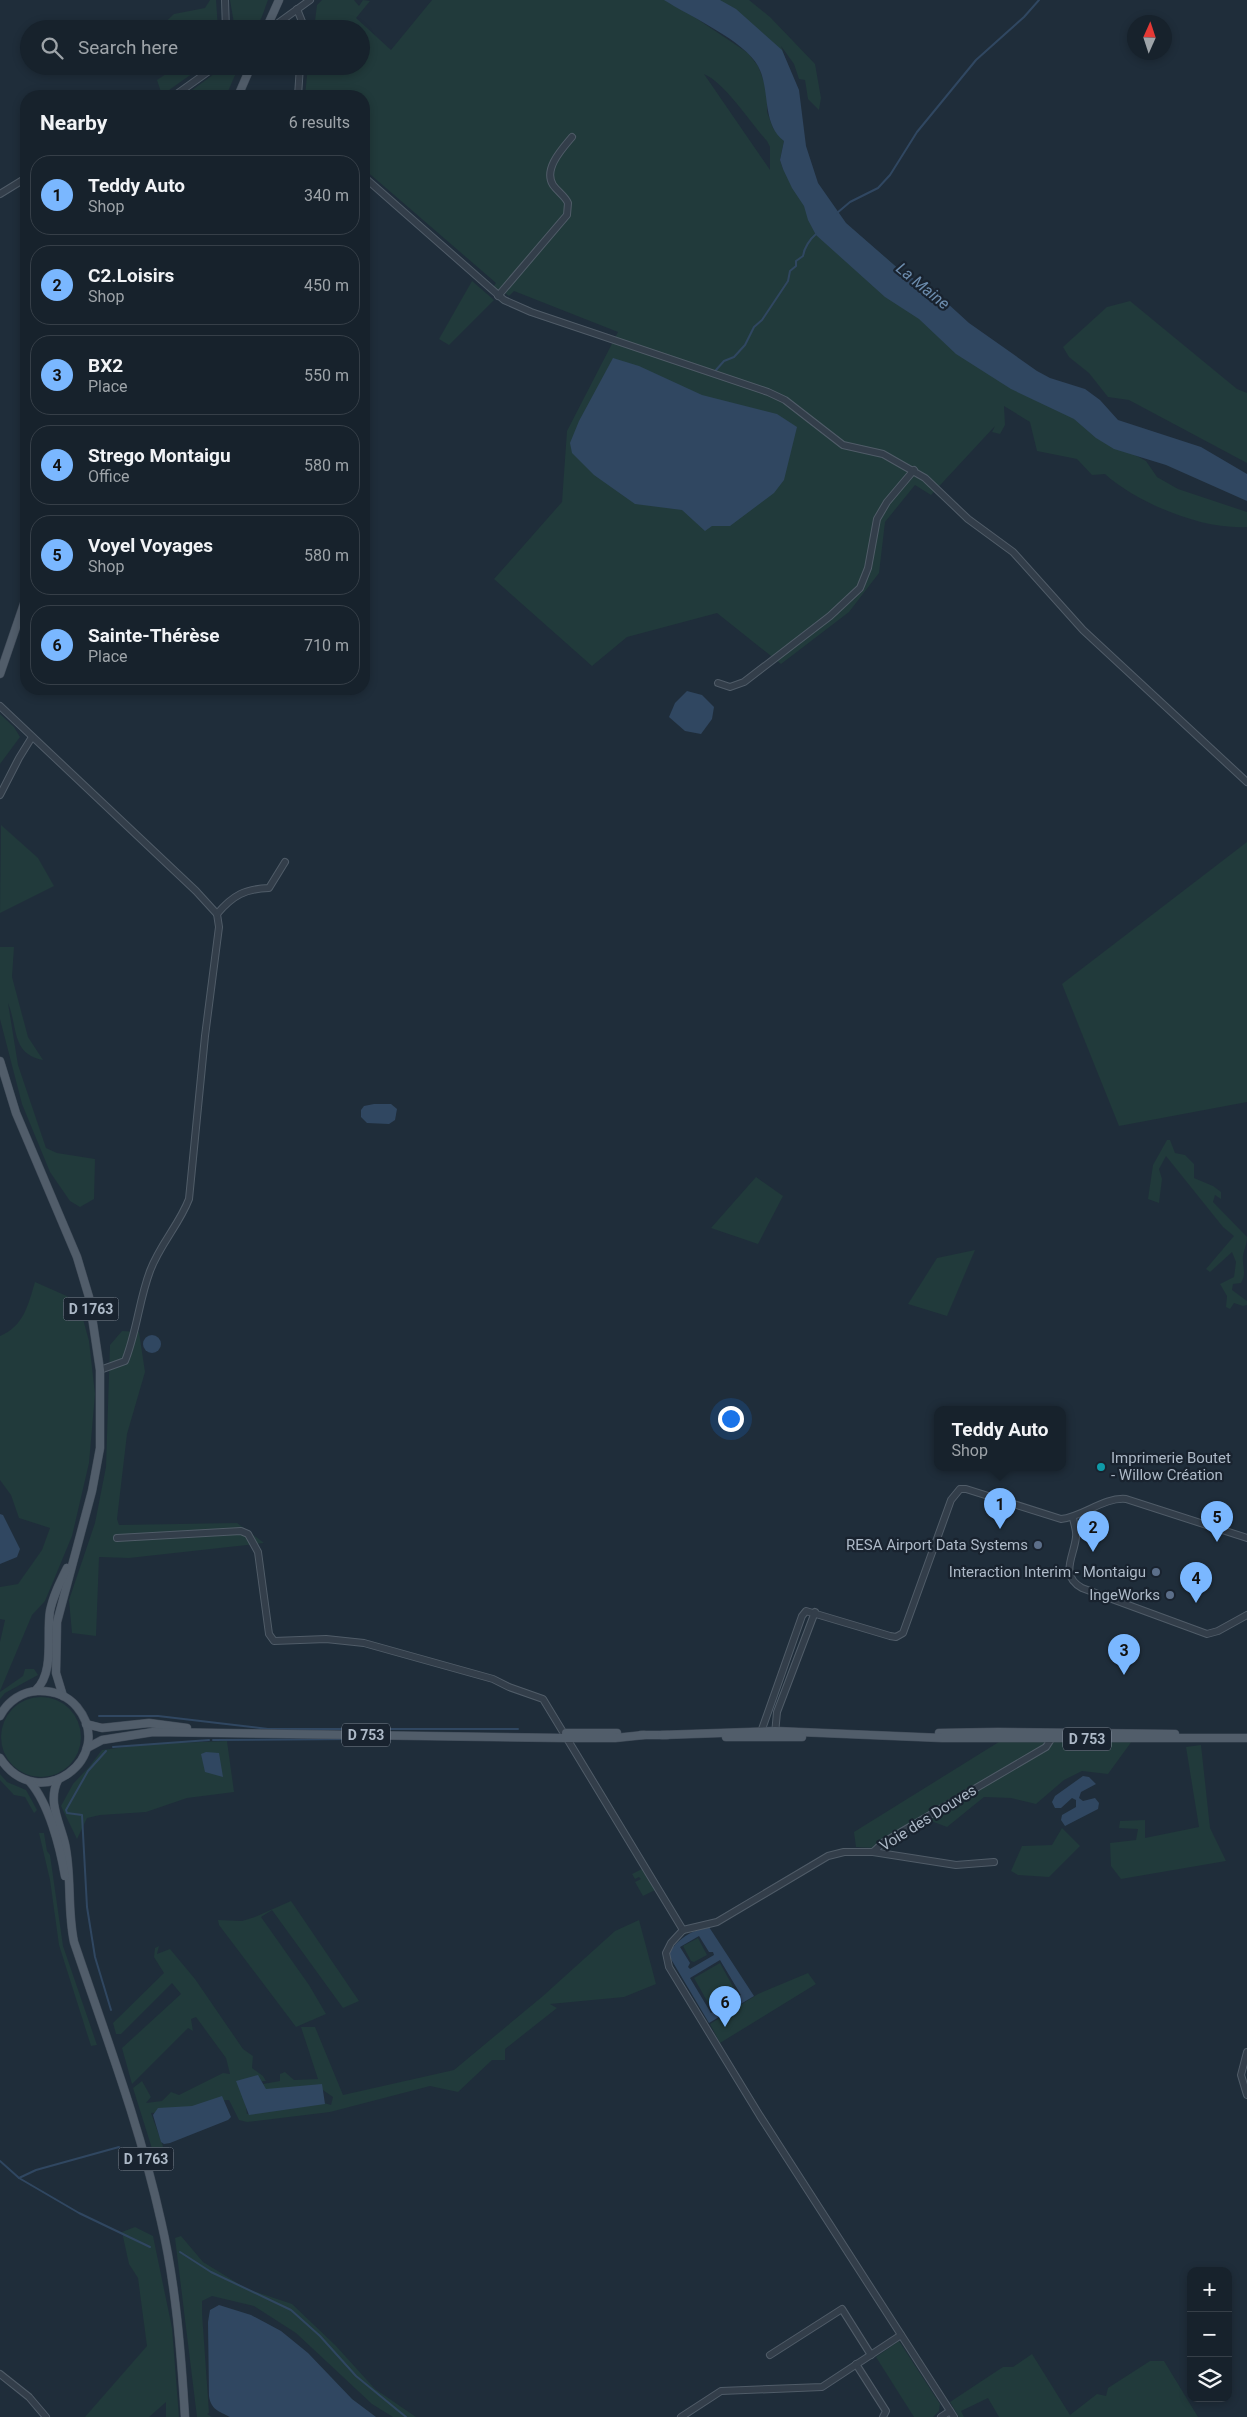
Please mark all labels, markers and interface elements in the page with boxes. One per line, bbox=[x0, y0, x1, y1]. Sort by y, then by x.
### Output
north arrow bbox=[1127, 15, 1172, 60]
search box bbox=[20, 20, 370, 75]
icon: search bbox=[38, 34, 66, 62]
text: Search here bbox=[78, 36, 178, 59]
text: Nearby bbox=[40, 111, 107, 135]
text: 6 results bbox=[289, 113, 350, 132]
text: Teddy Auto bbox=[88, 174, 185, 197]
text: 1 bbox=[52, 186, 62, 205]
text: 340 m bbox=[304, 186, 349, 205]
text: Shop bbox=[88, 197, 124, 216]
water label: La Maine bbox=[892, 259, 954, 313]
text: C2.Loisirs bbox=[88, 264, 174, 287]
text: 2 bbox=[52, 276, 62, 295]
text: 450 m bbox=[304, 276, 349, 295]
text: Shop bbox=[88, 287, 124, 306]
text: BX2 bbox=[88, 354, 123, 377]
text: 3 bbox=[52, 366, 62, 385]
text: 550 m bbox=[304, 366, 349, 385]
text: Place bbox=[88, 377, 128, 396]
text: Strego Montaigu bbox=[88, 444, 231, 467]
text: 4 bbox=[52, 456, 62, 475]
text: 580 m bbox=[304, 456, 349, 475]
text: Office bbox=[88, 467, 130, 486]
text: Voyel Voyages bbox=[88, 534, 213, 557]
text: 5 bbox=[52, 546, 62, 565]
text: 580 m bbox=[304, 546, 349, 565]
text: Shop bbox=[88, 557, 124, 576]
text: Sainte-Thérèse bbox=[88, 624, 219, 647]
text: 6 bbox=[52, 636, 62, 655]
text: 710 m bbox=[304, 636, 349, 655]
text: Place bbox=[88, 647, 128, 666]
road number: D 1763 bbox=[64, 1298, 118, 1320]
your location bbox=[718, 1406, 744, 1432]
popup bbox=[934, 1406, 1066, 1471]
text: Teddy Auto bbox=[951, 1418, 1049, 1441]
text: Shop bbox=[951, 1441, 988, 1460]
place label: Imprimerie Boutet - Willow Création bbox=[1111, 1449, 1231, 1484]
marker: Imprimerie Boutet - Willow Création bbox=[1095, 1461, 1107, 1473]
pin: 1 bbox=[984, 1488, 1016, 1529]
pin: 5 bbox=[1201, 1501, 1233, 1542]
pin: 2 bbox=[1077, 1511, 1109, 1552]
place label: RESA Airport Data Systems bbox=[846, 1536, 1028, 1554]
marker: RESA Airport Data Systems bbox=[1032, 1539, 1044, 1551]
pin: 4 bbox=[1180, 1562, 1212, 1603]
place label: Interaction Interim - Montaigu bbox=[949, 1563, 1146, 1581]
marker: Interaction Interim - Montaigu bbox=[1150, 1566, 1162, 1578]
place label: IngeWorks bbox=[1089, 1586, 1160, 1604]
marker: IngeWorks bbox=[1164, 1589, 1176, 1601]
pin: 3 bbox=[1108, 1634, 1140, 1675]
road number: D 753 bbox=[342, 1724, 390, 1746]
road number: D 753 bbox=[1063, 1728, 1111, 1750]
street label: Voie des Douves bbox=[876, 1781, 980, 1855]
pin: 6 bbox=[709, 1986, 741, 2027]
road number: D 1763 bbox=[118, 2148, 174, 2170]
map controls bbox=[1187, 2267, 1232, 2402]
button: + bbox=[1187, 2267, 1232, 2312]
button: − bbox=[1187, 2312, 1232, 2357]
button: layers bbox=[1187, 2357, 1232, 2402]

